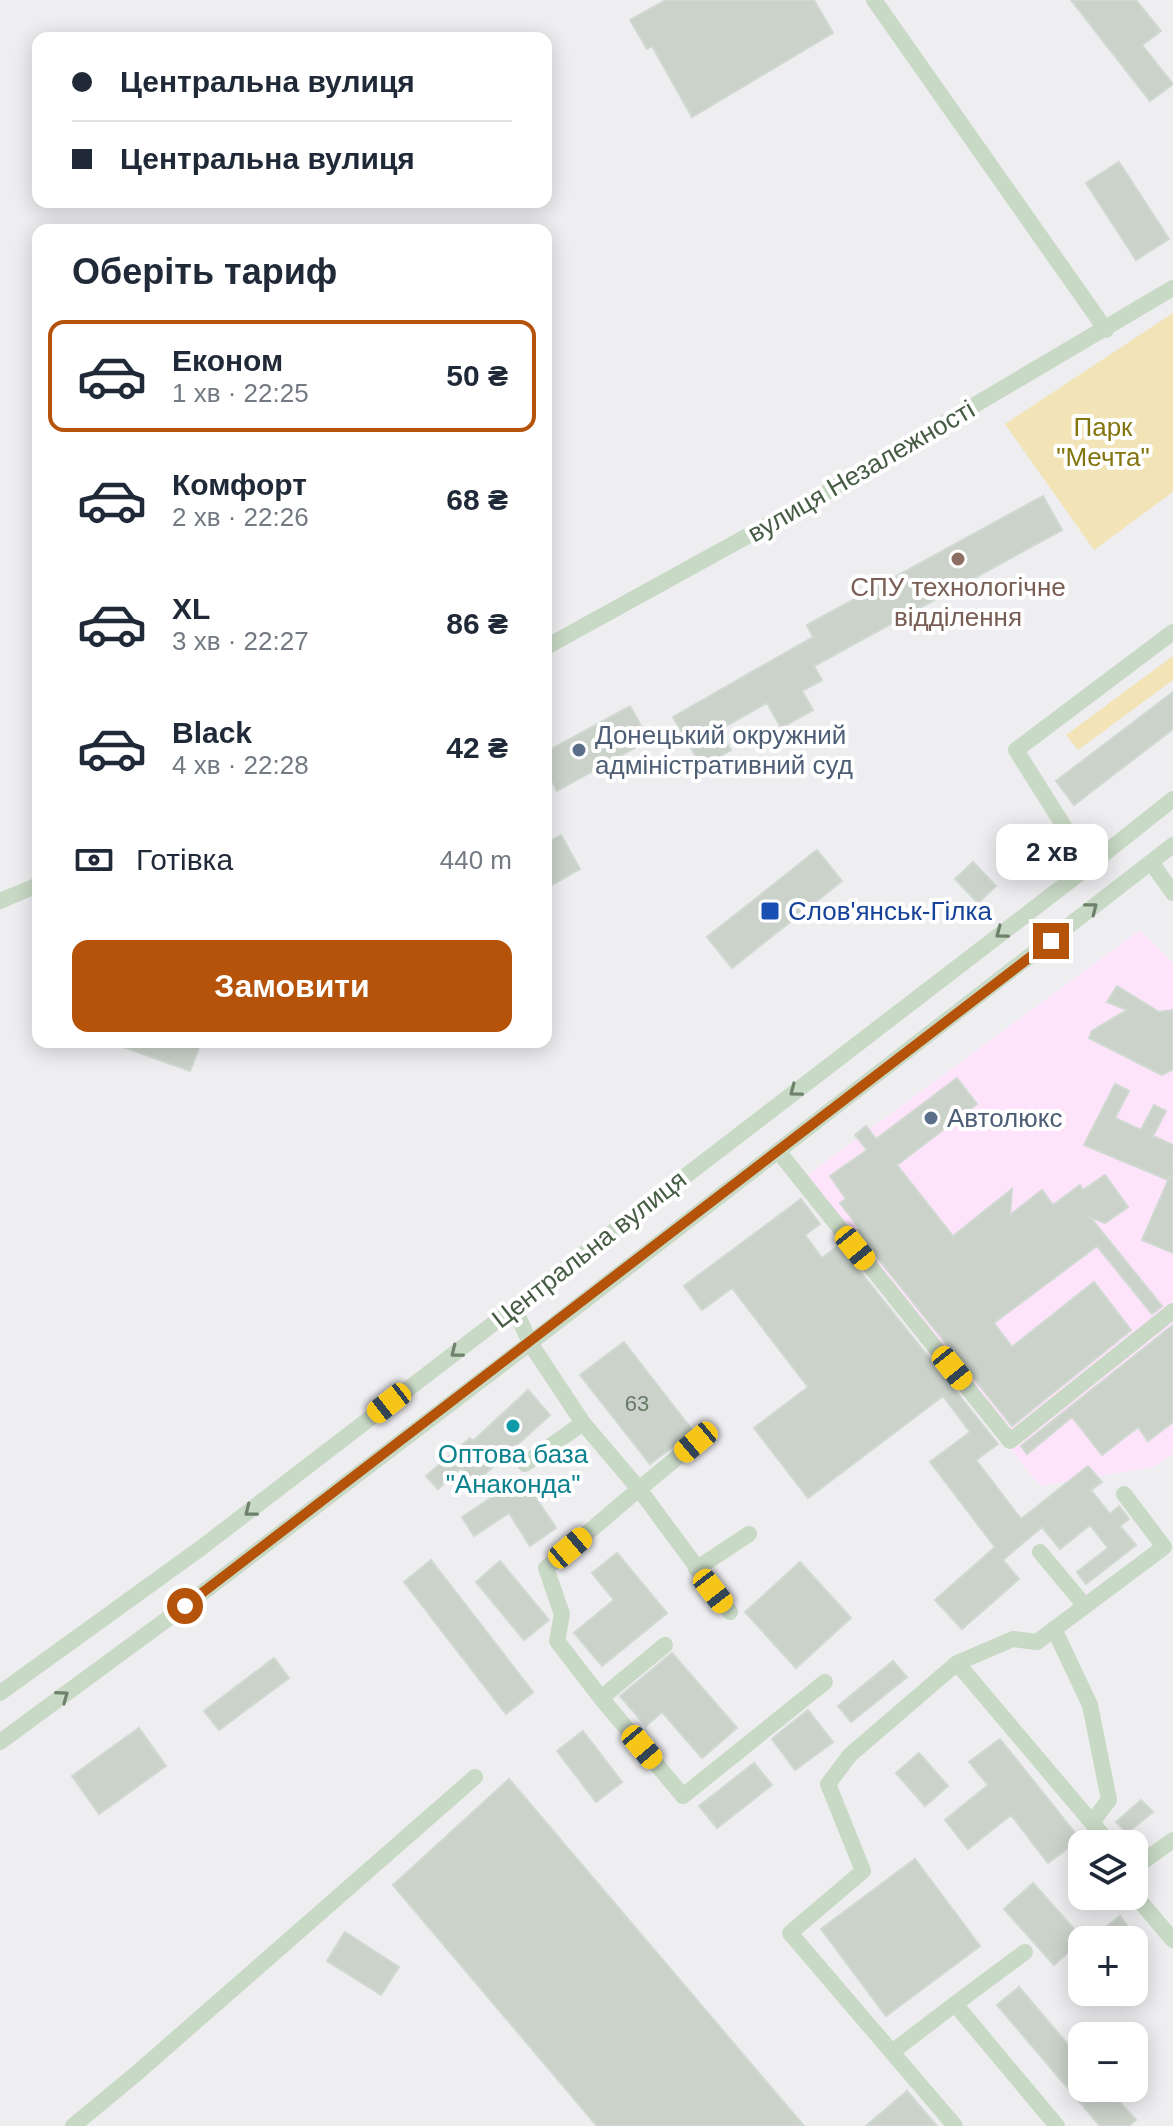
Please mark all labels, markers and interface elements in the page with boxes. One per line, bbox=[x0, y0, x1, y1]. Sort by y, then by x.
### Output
text: Центральна вулиця bbox=[120, 65, 415, 98]
text: Центральна вулиця bbox=[120, 142, 415, 175]
text: Оберіть тариф bbox=[72, 251, 337, 292]
icon: car bbox=[76, 340, 148, 412]
text: Економ bbox=[172, 344, 283, 377]
text: 50 ₴ bbox=[446, 359, 508, 392]
text: 1 хв · 22:25 bbox=[172, 378, 309, 408]
street label: вулиця Незалежності bbox=[742, 394, 980, 548]
park label: Парк "Мечта" bbox=[1056, 412, 1150, 472]
icon: car bbox=[76, 464, 148, 536]
text: Комфорт bbox=[172, 468, 307, 501]
text: 68 ₴ bbox=[446, 483, 508, 516]
text: 2 хв · 22:26 bbox=[172, 502, 309, 532]
marker: СПУ технологічне відділення bbox=[949, 550, 967, 568]
place label: СПУ технологічне відділення bbox=[850, 572, 1066, 632]
icon: car bbox=[76, 588, 148, 660]
text: XL bbox=[172, 592, 210, 625]
text: 86 ₴ bbox=[446, 607, 508, 640]
text: 3 хв · 22:27 bbox=[172, 626, 309, 656]
icon: car bbox=[76, 712, 148, 784]
text: Black bbox=[172, 716, 252, 749]
place label: Донецький окружний адміністративний суд bbox=[595, 720, 853, 780]
text: 42 ₴ bbox=[446, 731, 508, 764]
marker: Донецький окружний адміністративний суд bbox=[570, 741, 588, 759]
text: 4 хв · 22:28 bbox=[172, 750, 309, 780]
callout: 2 хв bbox=[995, 825, 1107, 881]
text: 2 хв bbox=[1026, 837, 1078, 867]
icon: cash bbox=[72, 838, 116, 882]
text: Готівка bbox=[136, 843, 233, 876]
text: 440 m bbox=[440, 845, 512, 875]
place label: Слов'янськ-Гілка bbox=[788, 896, 992, 926]
marker: Слов'янськ-Гілка bbox=[759, 900, 781, 922]
one-way arrow bbox=[1083, 904, 1098, 918]
route end bbox=[1033, 923, 1069, 959]
one-way arrow bbox=[996, 924, 1010, 938]
button: Замовити bbox=[72, 940, 512, 1032]
one-way arrow bbox=[789, 1082, 804, 1096]
place label: Автолюкс bbox=[947, 1103, 1062, 1133]
marker: Автолюкс bbox=[922, 1109, 940, 1127]
street label: Центральна вулиця bbox=[486, 1164, 692, 1334]
car bbox=[831, 1222, 879, 1274]
one-way arrow bbox=[450, 1342, 465, 1357]
car bbox=[928, 1342, 976, 1394]
car bbox=[363, 1379, 415, 1427]
house number: 63 bbox=[625, 1391, 649, 1416]
marker: Оптова база "Анаконда" bbox=[504, 1417, 522, 1435]
car bbox=[670, 1417, 722, 1467]
place label: Оптова база "Анаконда" bbox=[438, 1439, 589, 1499]
one-way arrow bbox=[244, 1501, 258, 1515]
car bbox=[544, 1523, 596, 1573]
car bbox=[689, 1565, 737, 1617]
route start bbox=[167, 1588, 203, 1624]
one-way arrow bbox=[54, 1691, 69, 1706]
car bbox=[617, 1721, 667, 1773]
map controls bbox=[1068, 1830, 1148, 2102]
button: layers bbox=[1068, 1830, 1148, 1910]
button: + bbox=[1068, 1926, 1148, 2006]
button: − bbox=[1068, 2022, 1148, 2102]

